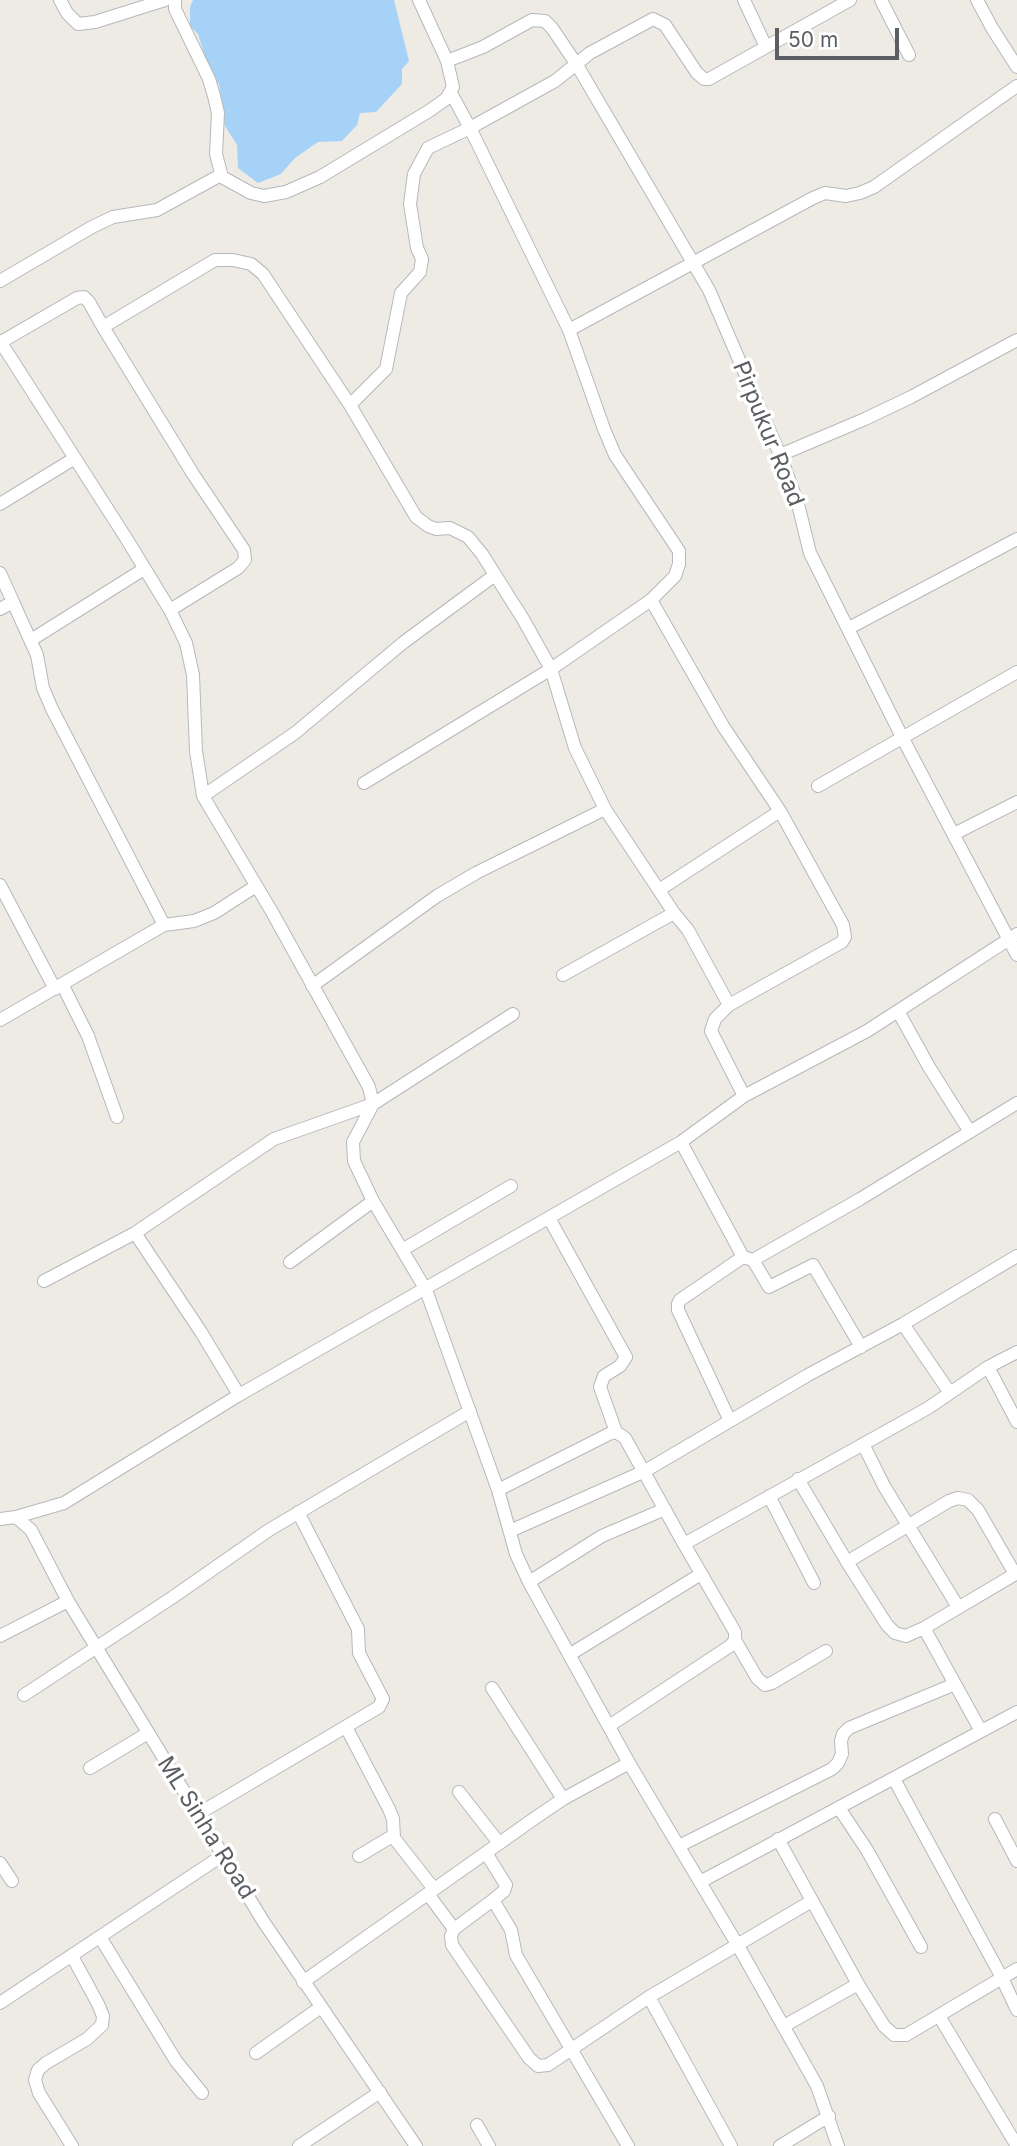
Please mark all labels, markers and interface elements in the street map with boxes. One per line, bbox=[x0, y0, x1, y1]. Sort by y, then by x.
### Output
scale bar bbox=[779, 14, 903, 58]
text: 50 m bbox=[788, 27, 838, 52]
street label: Pirpukur Road bbox=[726, 358, 810, 510]
street label: ML Sinha Road bbox=[151, 1752, 261, 1904]

